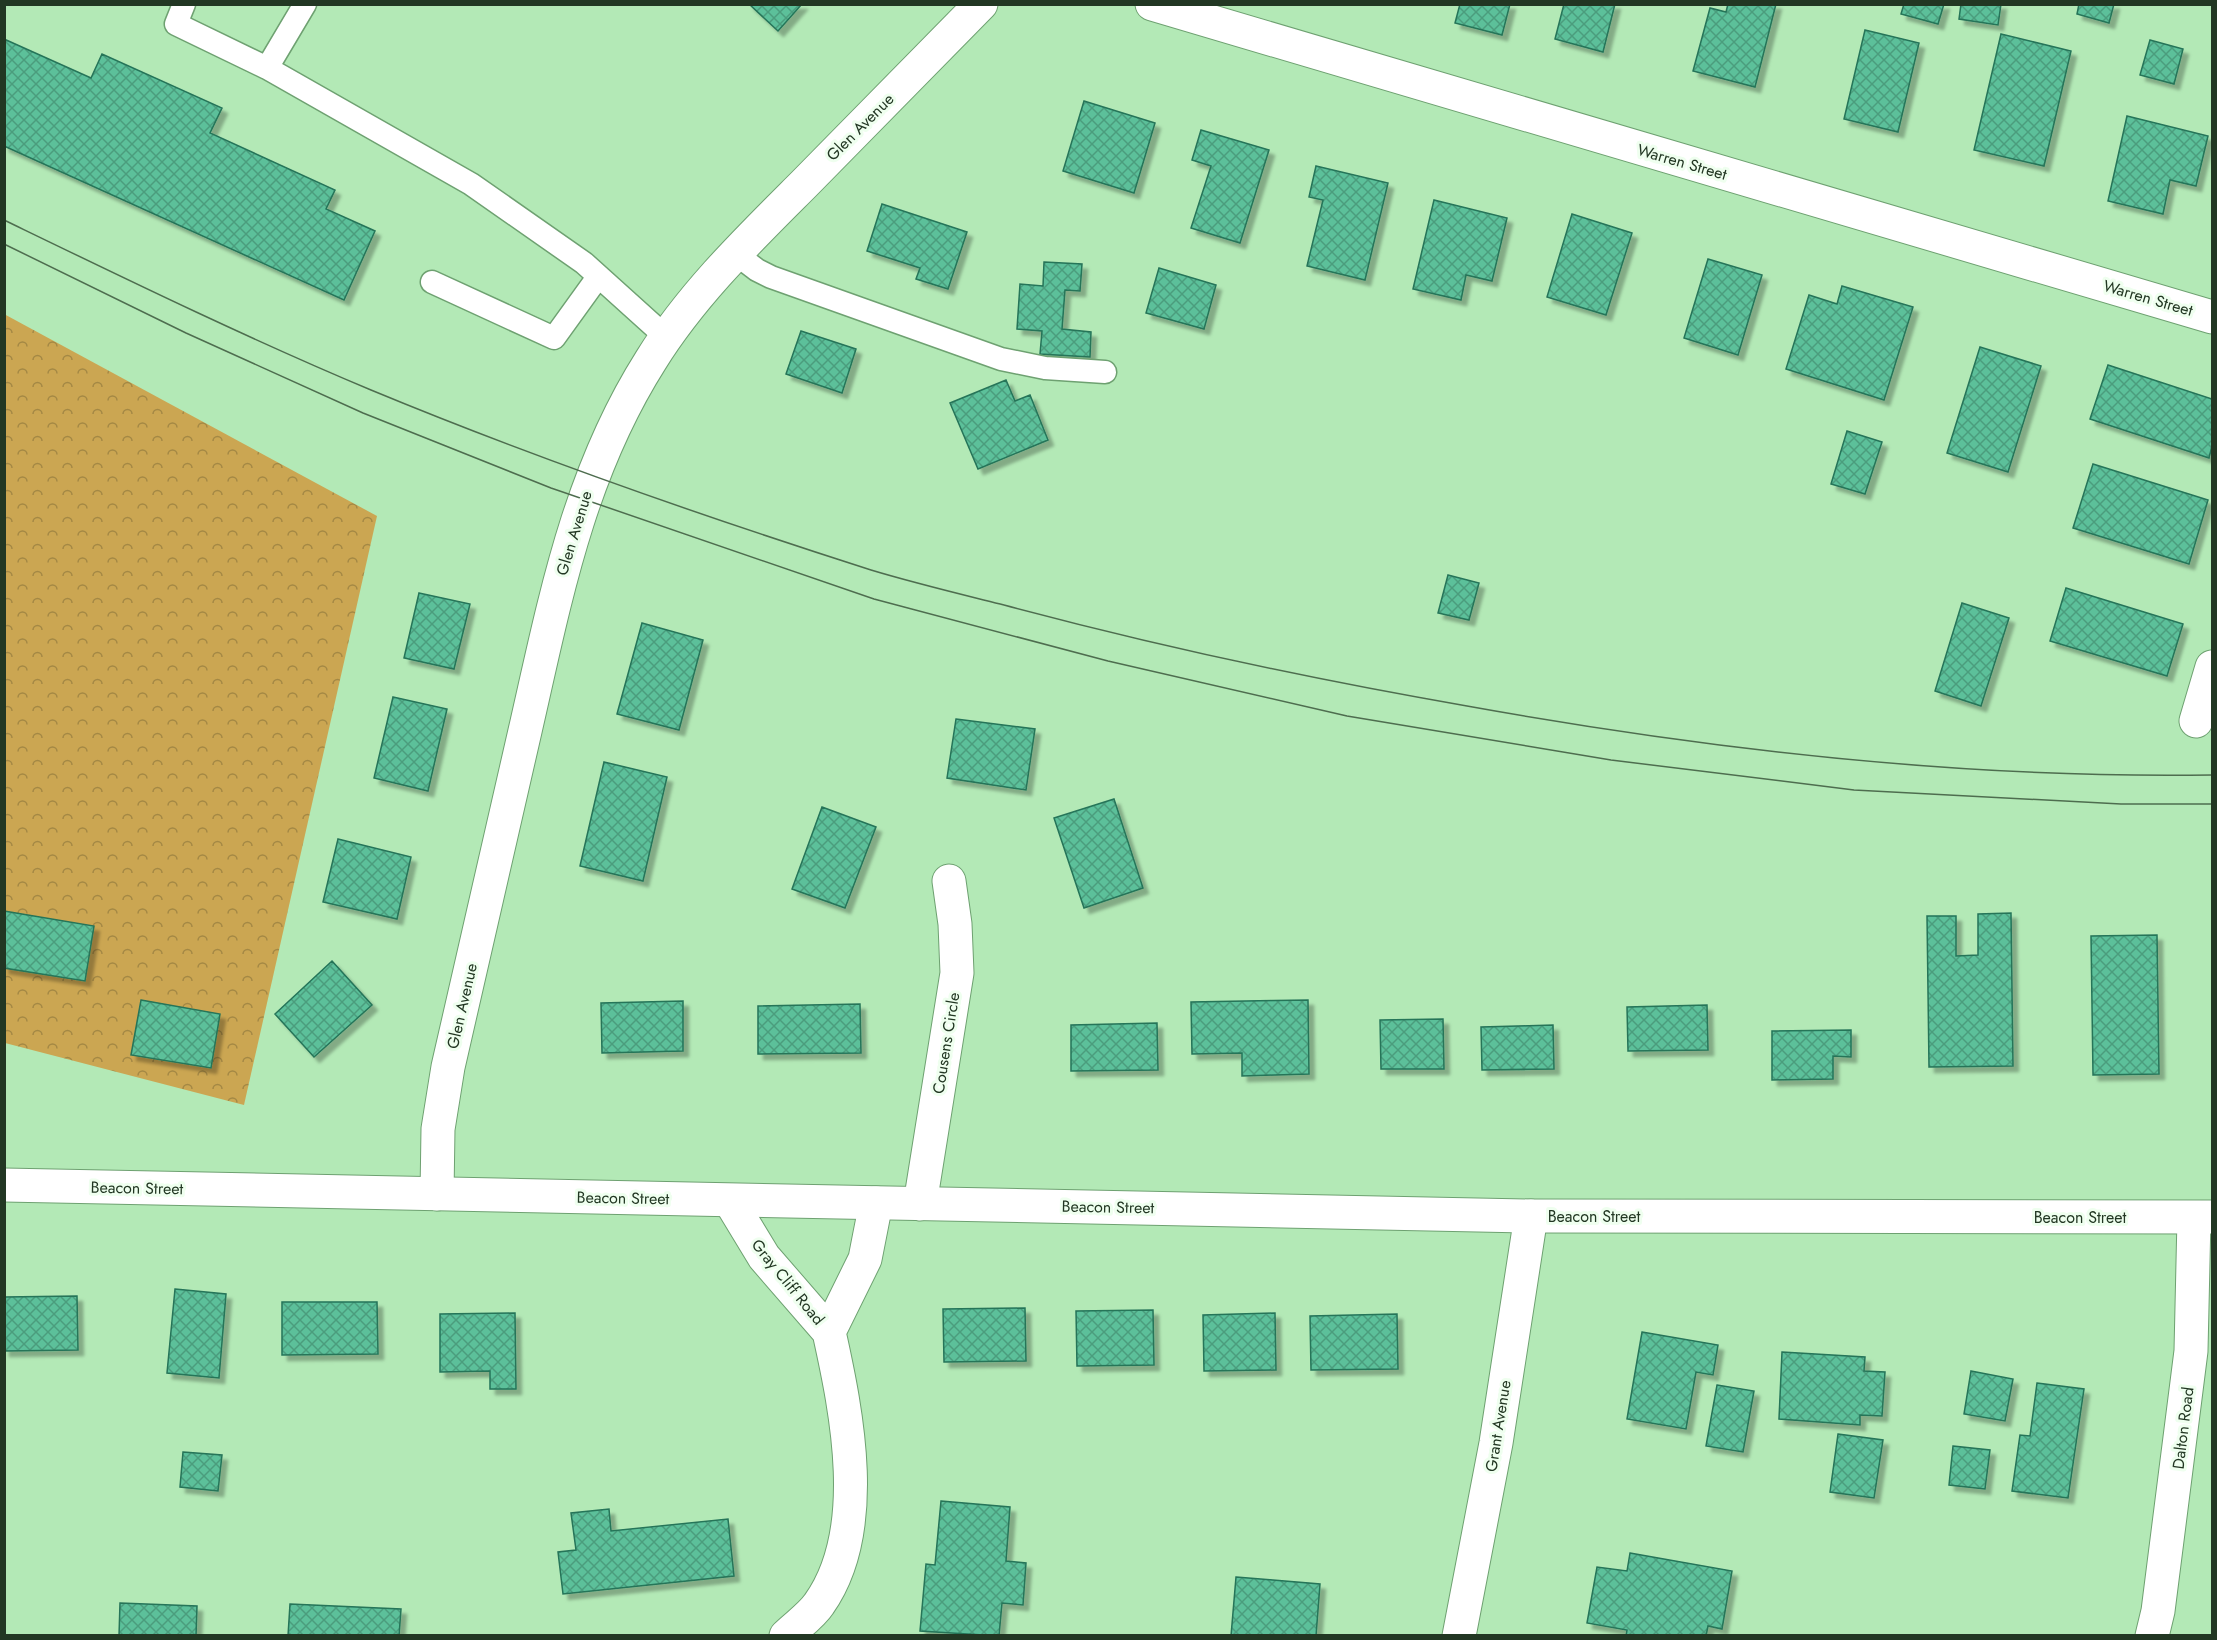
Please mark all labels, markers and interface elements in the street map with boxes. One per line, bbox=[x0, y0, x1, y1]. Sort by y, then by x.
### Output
street label: Glen Avenue bbox=[821, 88, 899, 166]
street label: Warren Street bbox=[1634, 138, 1730, 186]
street label: Warren Street bbox=[2100, 274, 2196, 322]
street label: Glen Avenue bbox=[550, 488, 598, 578]
street label: Glen Avenue bbox=[441, 961, 483, 1051]
street label: Cousens Circle bbox=[927, 991, 965, 1095]
street label: Beacon Street bbox=[90, 1176, 184, 1200]
street label: Beacon Street bbox=[576, 1186, 670, 1210]
street label: Beacon Street bbox=[1061, 1195, 1155, 1219]
street label: Beacon Street bbox=[1548, 1205, 1640, 1228]
street label: Beacon Street bbox=[2034, 1206, 2126, 1229]
street label: Gray Cliff Road bbox=[746, 1234, 830, 1330]
street label: Grant Avenue bbox=[1479, 1379, 1517, 1473]
street label: Dalton Road bbox=[2167, 1386, 2199, 1470]

